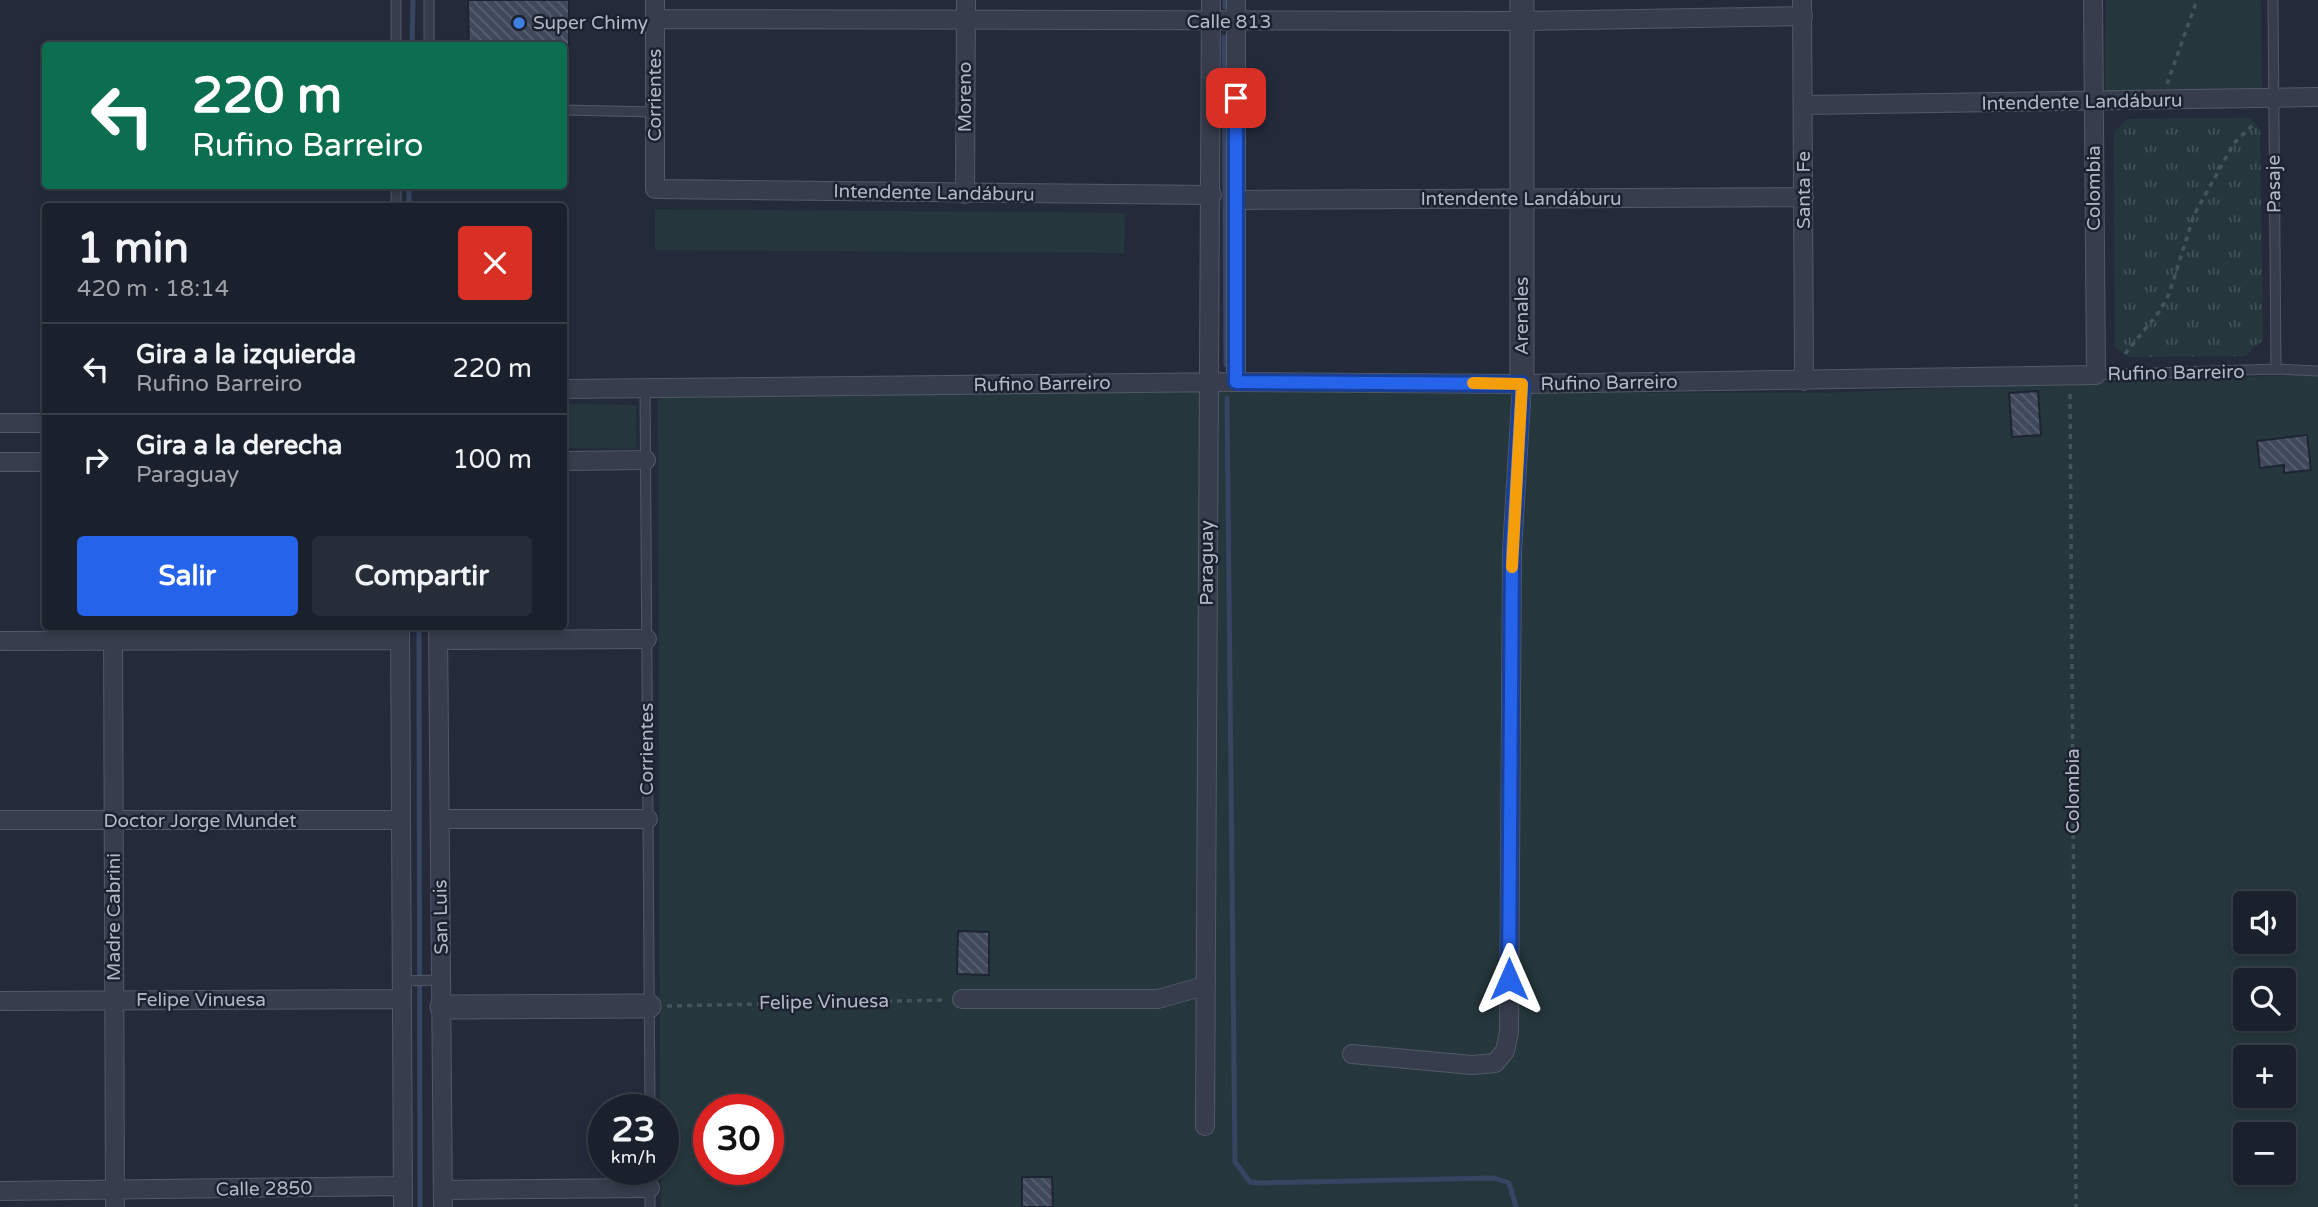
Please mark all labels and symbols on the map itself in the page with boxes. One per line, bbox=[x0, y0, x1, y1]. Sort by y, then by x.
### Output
street label: Calle 813 bbox=[1187, 11, 1271, 33]
place label: Super Chimy bbox=[533, 12, 648, 34]
marker: Super Chimy bbox=[511, 15, 527, 31]
street label: Corrientes bbox=[644, 49, 666, 141]
street label: Moreno bbox=[954, 62, 976, 132]
pin bbox=[1206, 68, 1266, 128]
street label: Intendente Landáburu bbox=[1981, 89, 2183, 115]
street label: Colombia bbox=[2083, 145, 2105, 231]
street label: Santa Fe bbox=[1793, 151, 1815, 229]
street label: Pasaje bbox=[2262, 155, 2286, 213]
street label: Intendente Landáburu bbox=[833, 180, 1035, 206]
street label: Intendente Landáburu bbox=[1420, 188, 1622, 210]
street label: Arenales bbox=[1511, 277, 1533, 355]
street label: Rufino Barreiro bbox=[2107, 361, 2245, 385]
street label: Rufino Barreiro bbox=[1540, 371, 1678, 395]
street label: Rufino Barreiro bbox=[973, 372, 1111, 396]
street label: Paraguay bbox=[1196, 520, 1218, 606]
street label: Corrientes bbox=[636, 703, 658, 795]
street label: Colombia bbox=[2062, 748, 2084, 834]
street label: Doctor Jorge Mundet bbox=[104, 810, 296, 832]
street label: Madre Cabrini bbox=[103, 853, 125, 981]
street label: San Luis bbox=[429, 879, 453, 955]
position arrow bbox=[1472, 942, 1546, 1016]
street label: Felipe Vinuesa bbox=[136, 989, 266, 1011]
street label: Felipe Vinuesa bbox=[759, 990, 889, 1014]
speed limit sign: 30 bbox=[693, 1094, 784, 1185]
street label: Calle 2850 bbox=[215, 1177, 313, 1201]

